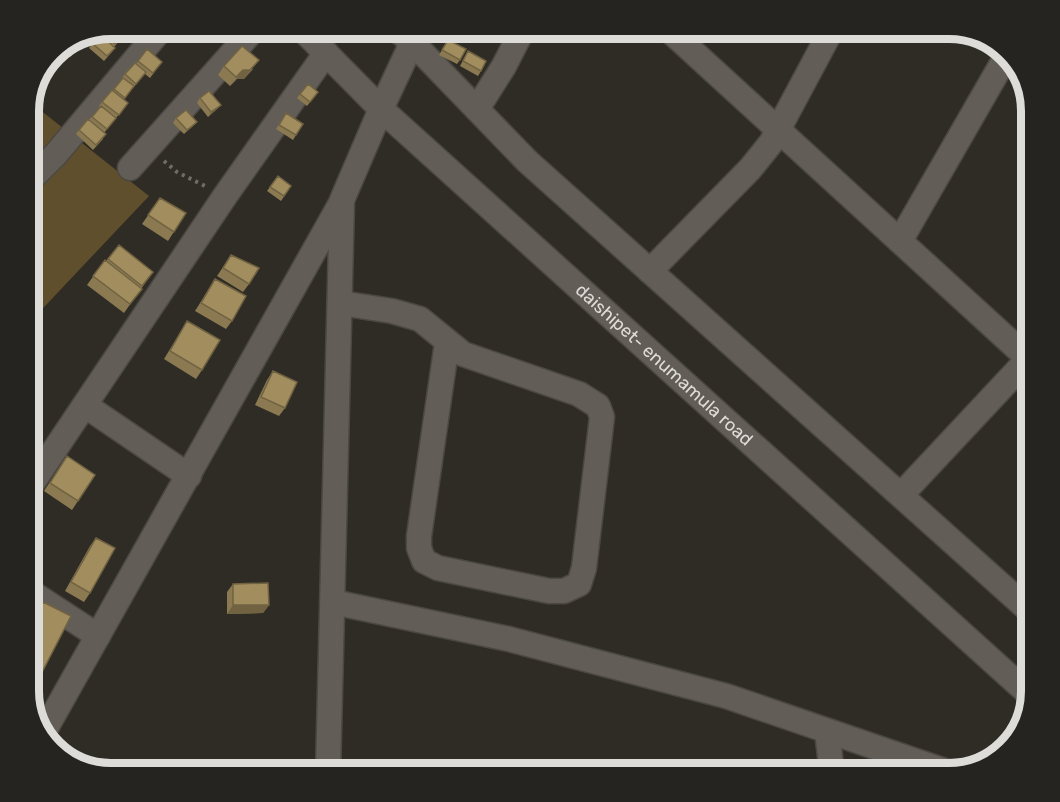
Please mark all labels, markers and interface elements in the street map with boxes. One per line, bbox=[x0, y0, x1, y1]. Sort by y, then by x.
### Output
street label: daishipet- enumamula road bbox=[571, 279, 757, 450]

